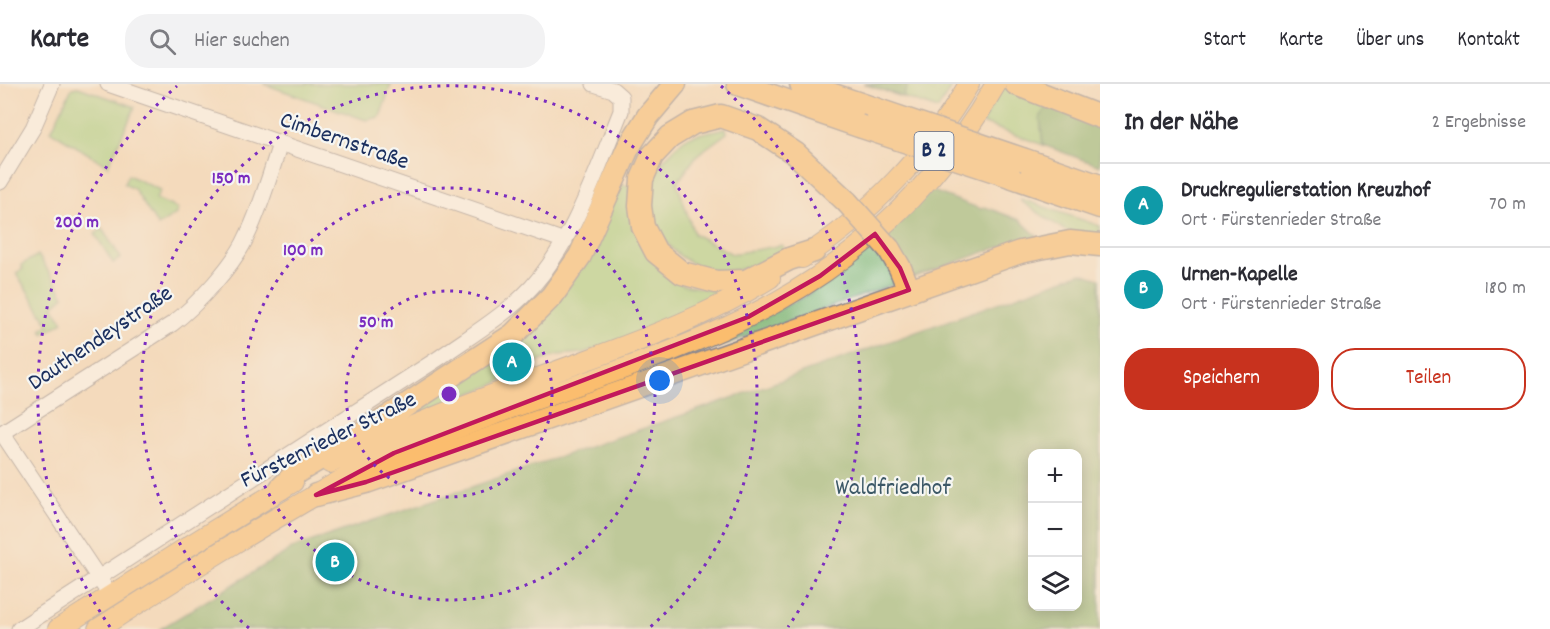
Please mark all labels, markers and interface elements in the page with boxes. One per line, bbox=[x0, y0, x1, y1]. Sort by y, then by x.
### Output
search box bbox=[125, 14, 545, 68]
text: Karte bbox=[30, 21, 89, 61]
icon: search bbox=[146, 25, 179, 58]
text: Hier suchen bbox=[194, 26, 290, 57]
text: Start bbox=[1204, 26, 1246, 56]
text: Karte bbox=[1279, 26, 1323, 56]
text: Über uns bbox=[1356, 26, 1424, 56]
text: Kontakt bbox=[1457, 26, 1520, 56]
street label: Cimbernstraße bbox=[275, 104, 413, 180]
text: In der Nähe bbox=[1124, 105, 1238, 142]
text: 2 Ergebnisse bbox=[1431, 109, 1526, 137]
road number: B 2 bbox=[914, 132, 954, 170]
text: 150 m bbox=[212, 167, 250, 192]
text: Druckregulierstation Kreuzhof bbox=[1181, 176, 1430, 207]
text: A bbox=[1138, 191, 1149, 219]
text: 70 m bbox=[1489, 191, 1526, 219]
text: Ort · Fürstenrieder Straße bbox=[1181, 207, 1381, 235]
text: 200 m bbox=[55, 211, 99, 236]
text: 100 m bbox=[283, 239, 323, 264]
text: Urnen-Kapelle bbox=[1181, 260, 1298, 291]
text: B bbox=[1139, 275, 1148, 303]
text: 180 m bbox=[1484, 275, 1526, 303]
street label: Dauthendeystraße bbox=[22, 278, 180, 400]
text: Ort · Fürstenrieder Straße bbox=[1181, 291, 1381, 319]
text: 50 m bbox=[359, 311, 393, 336]
pin: A bbox=[492, 340, 532, 384]
button: Speichern bbox=[1124, 348, 1319, 410]
button: Teilen bbox=[1331, 348, 1526, 410]
your location bbox=[645, 366, 674, 395]
street label: Fürstenrieder Straße bbox=[235, 384, 423, 498]
centre of rings bbox=[439, 384, 459, 404]
map controls bbox=[1028, 449, 1082, 611]
button: + bbox=[1028, 449, 1082, 503]
park label: Waldfriedhof bbox=[835, 472, 951, 506]
button: − bbox=[1028, 503, 1082, 557]
pin: B bbox=[316, 540, 354, 584]
button: layers bbox=[1028, 557, 1082, 611]

